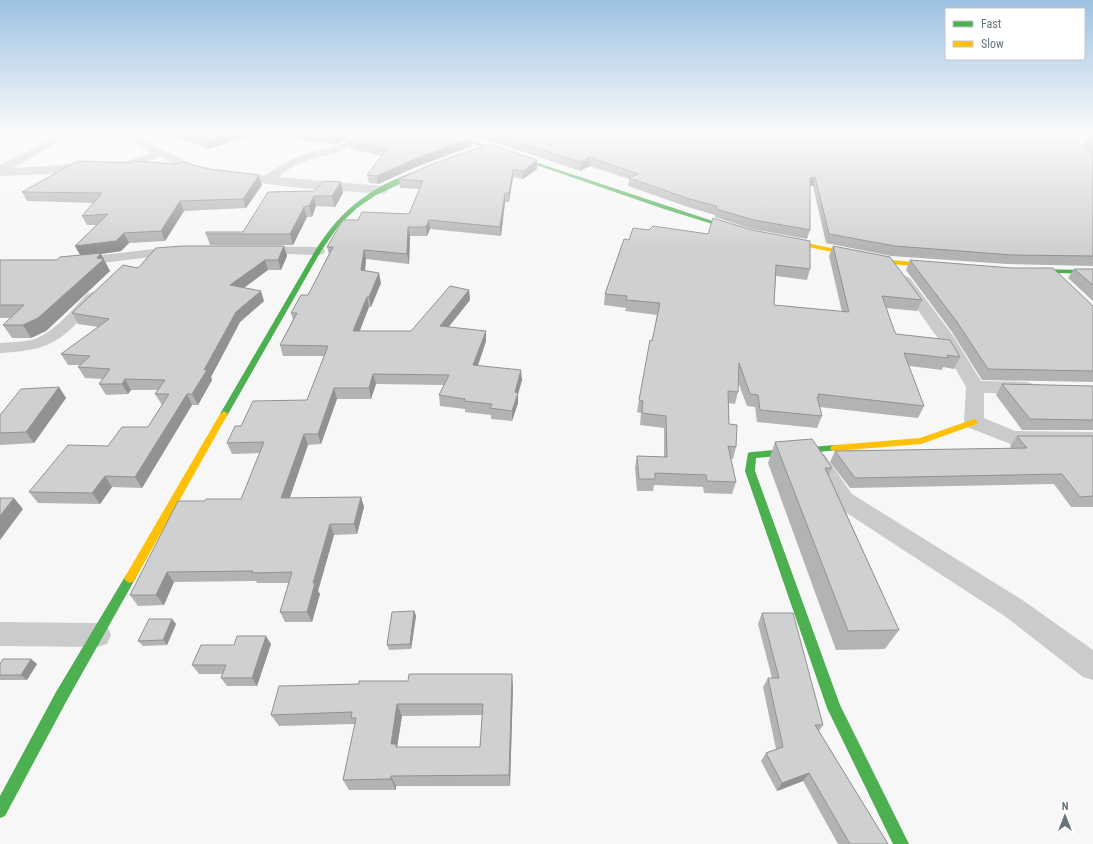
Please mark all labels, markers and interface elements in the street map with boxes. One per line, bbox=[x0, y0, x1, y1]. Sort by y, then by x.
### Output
legend bbox=[945, 8, 1085, 60]
text: Fast bbox=[981, 17, 1002, 31]
text: Slow bbox=[981, 37, 1004, 51]
north arrow bbox=[1045, 796, 1085, 836]
text: N bbox=[1062, 800, 1069, 813]

